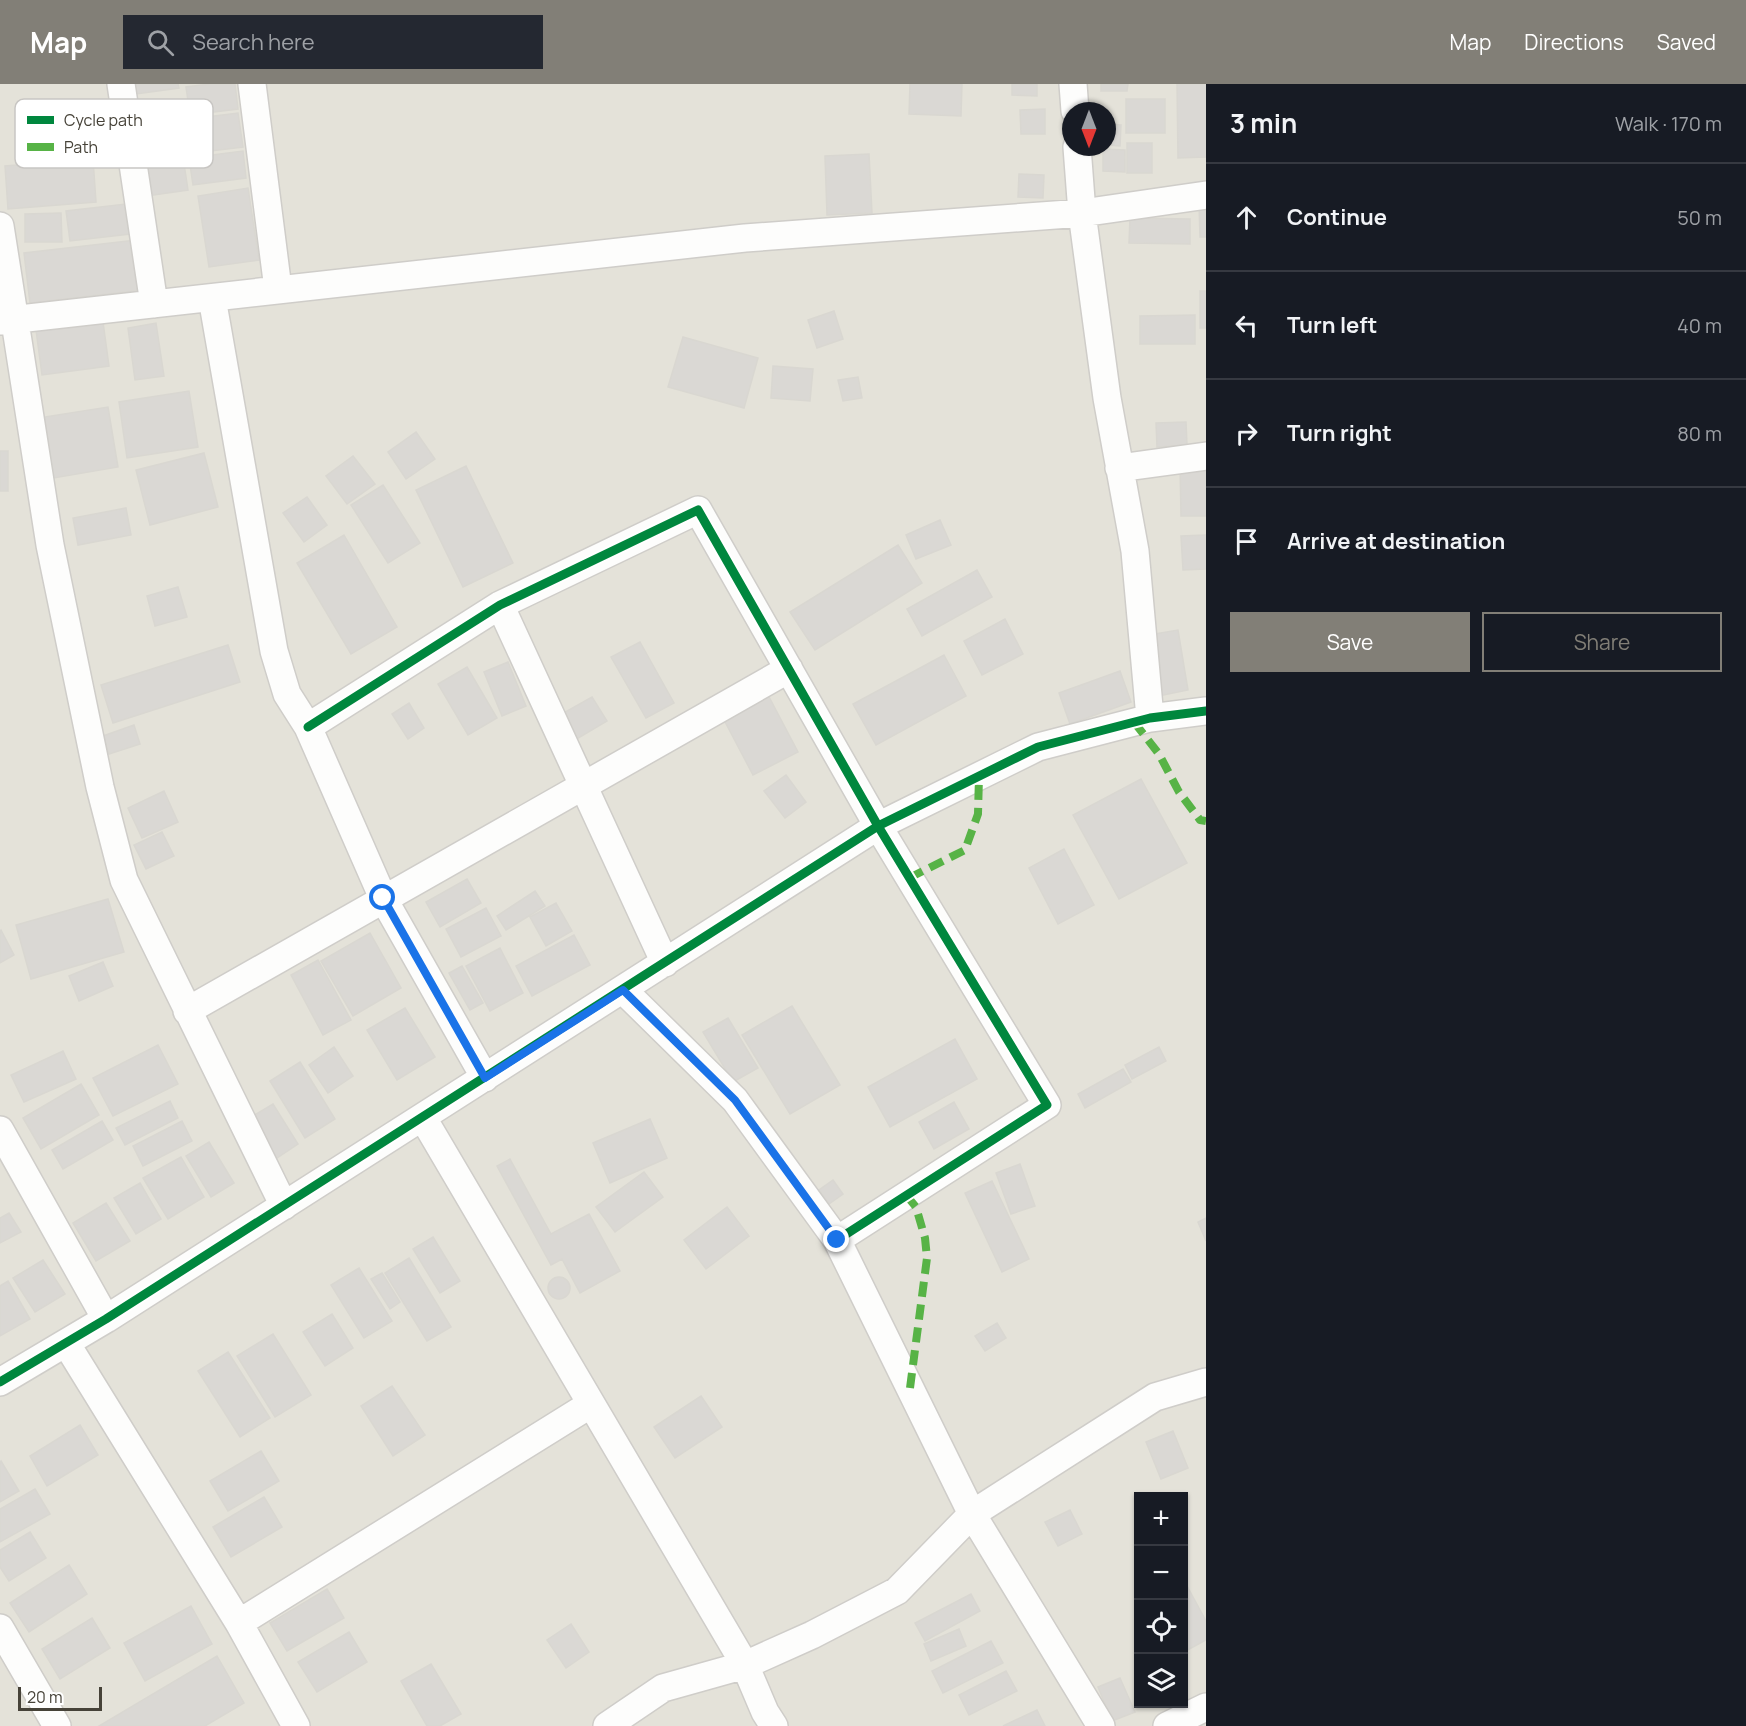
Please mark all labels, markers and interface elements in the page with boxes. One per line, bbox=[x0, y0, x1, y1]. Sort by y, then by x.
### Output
search box bbox=[123, 15, 543, 69]
text: Map bbox=[30, 23, 87, 61]
icon: search bbox=[144, 26, 177, 59]
text: Search here bbox=[192, 27, 315, 57]
text: Map bbox=[1450, 28, 1491, 56]
text: Directions bbox=[1524, 28, 1624, 56]
text: Saved bbox=[1657, 28, 1716, 56]
legend bbox=[15, 99, 213, 168]
north arrow bbox=[1062, 102, 1116, 156]
text: 3 min bbox=[1230, 105, 1297, 141]
text: Cycle path bbox=[64, 109, 143, 131]
text: Walk · 170 m bbox=[1615, 110, 1722, 137]
text: Path bbox=[64, 136, 98, 158]
icon: ahead bbox=[1230, 201, 1263, 234]
text: Continue bbox=[1287, 202, 1387, 232]
text: 50 m bbox=[1677, 204, 1722, 231]
icon: left bbox=[1230, 309, 1263, 342]
text: Turn left bbox=[1287, 310, 1377, 340]
text: 40 m bbox=[1677, 312, 1722, 339]
icon: right bbox=[1230, 417, 1263, 450]
text: Turn right bbox=[1287, 418, 1392, 448]
text: 80 m bbox=[1677, 420, 1722, 447]
icon: arrive bbox=[1230, 525, 1263, 558]
text: Arrive at destination bbox=[1287, 526, 1505, 556]
button: Save bbox=[1230, 612, 1470, 672]
button: Share bbox=[1482, 612, 1722, 672]
route start bbox=[369, 884, 395, 910]
route end bbox=[823, 1226, 849, 1252]
map controls bbox=[1134, 1492, 1188, 1708]
button: + bbox=[1134, 1492, 1188, 1546]
button: − bbox=[1134, 1546, 1188, 1600]
button: locate bbox=[1134, 1600, 1188, 1654]
button: layers bbox=[1134, 1654, 1188, 1708]
scale bar bbox=[18, 1684, 102, 1712]
text: 20 m bbox=[27, 1686, 63, 1708]

